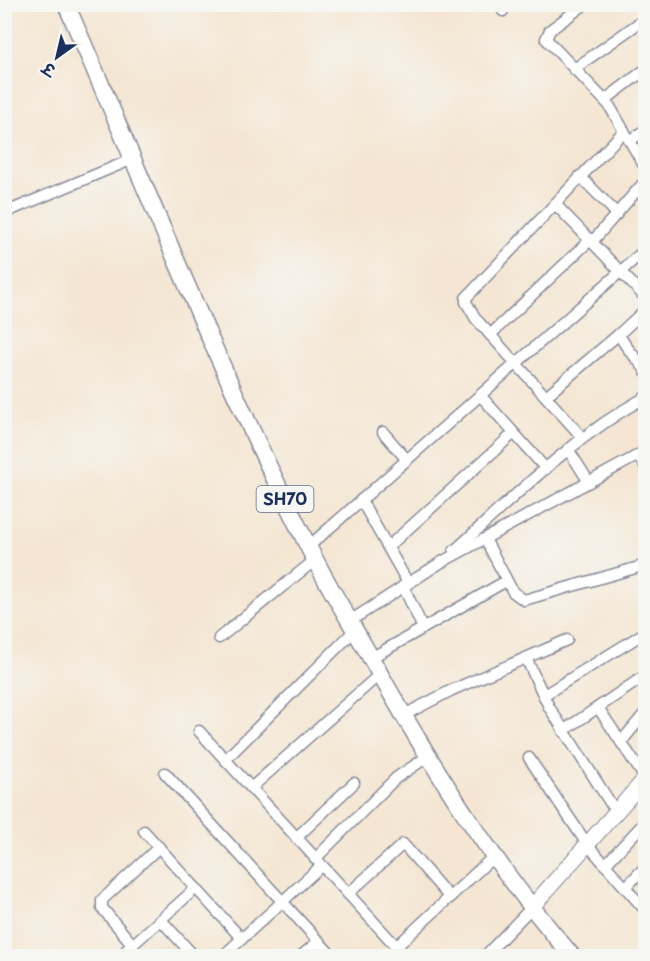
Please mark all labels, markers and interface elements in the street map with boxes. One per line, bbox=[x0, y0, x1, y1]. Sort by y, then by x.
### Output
north arrow bbox=[27, 27, 87, 87]
text: उ bbox=[36, 57, 61, 84]
road number: SH70 bbox=[256, 486, 314, 512]

